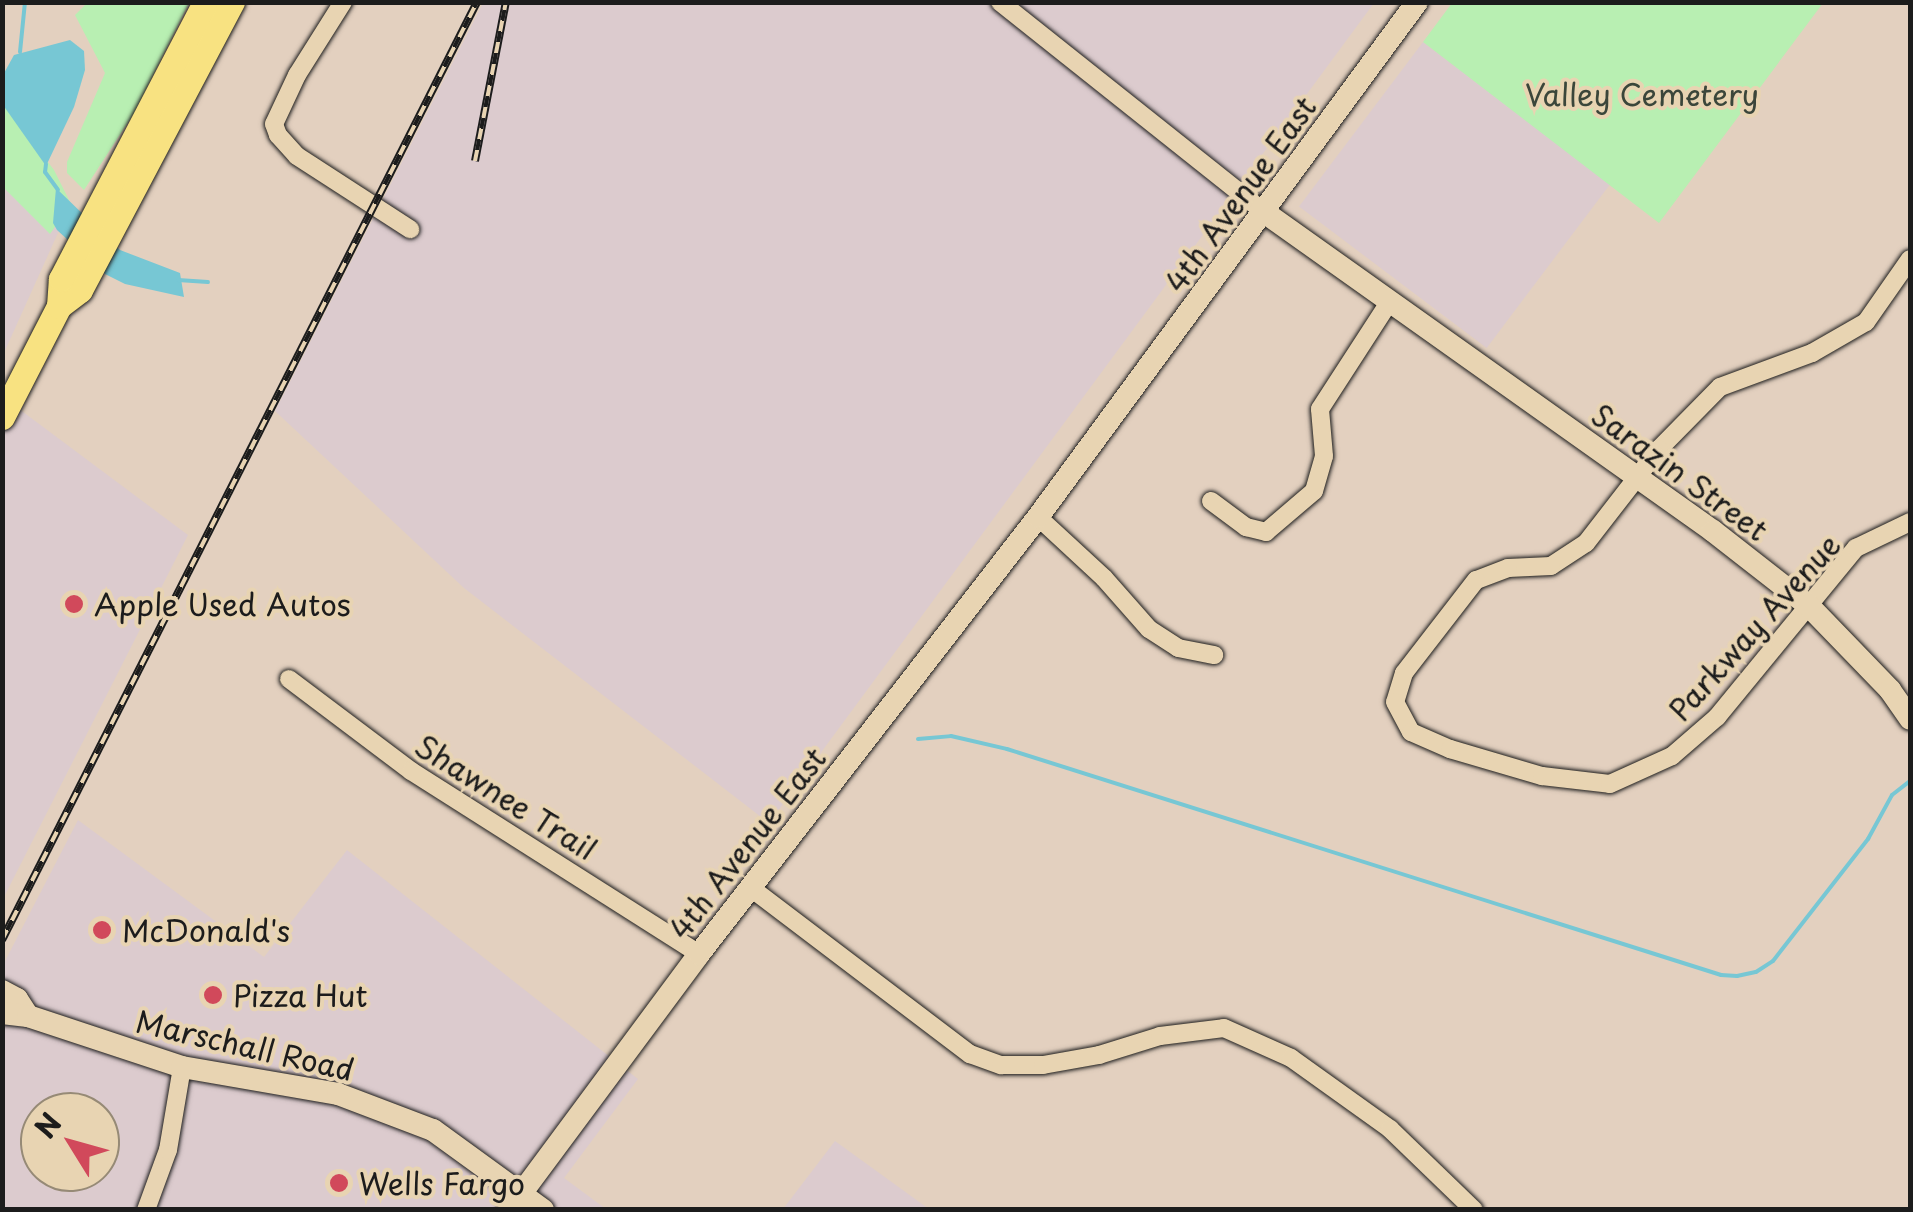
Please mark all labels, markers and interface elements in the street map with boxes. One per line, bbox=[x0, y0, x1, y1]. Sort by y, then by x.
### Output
park label: Valley Cemetery bbox=[1524, 76, 1760, 112]
street label: 4th Avenue East bbox=[1157, 89, 1323, 299]
street label: Sarazin Street bbox=[1585, 396, 1775, 548]
street label: Parkway Avenue bbox=[1660, 526, 1848, 728]
place label: Apple Used Autos bbox=[94, 586, 354, 622]
marker: Apple Used Autos bbox=[63, 593, 85, 615]
street label: Shawnee Trail bbox=[408, 727, 604, 867]
street label: 4th Avenue East bbox=[661, 740, 833, 946]
place label: McDonald's bbox=[122, 912, 290, 948]
marker: McDonald's bbox=[91, 919, 113, 941]
place label: Pizza Hut bbox=[233, 977, 369, 1013]
marker: Pizza Hut bbox=[202, 984, 224, 1006]
street label: Marschall Road bbox=[132, 1002, 358, 1088]
north arrow bbox=[20, 1092, 120, 1192]
text: N bbox=[23, 1103, 71, 1147]
place label: Wells Fargo bbox=[359, 1165, 527, 1201]
marker: Wells Fargo bbox=[328, 1172, 350, 1194]

